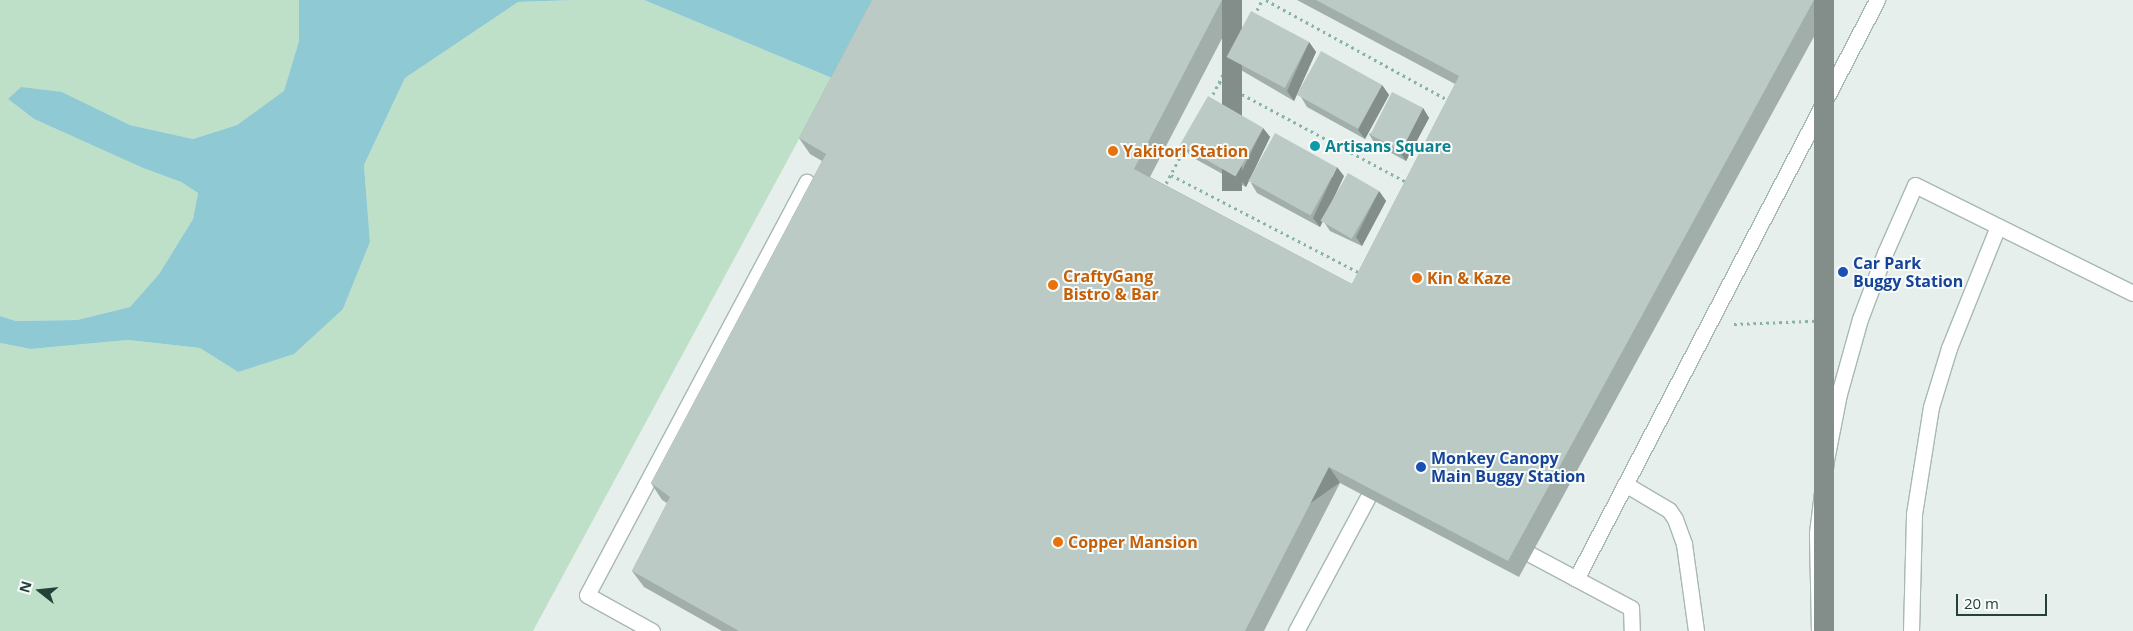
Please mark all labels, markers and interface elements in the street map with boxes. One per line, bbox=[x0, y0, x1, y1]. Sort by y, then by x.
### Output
place label: Artisans Square bbox=[1325, 136, 1451, 156]
marker: Artisans Square bbox=[1309, 140, 1321, 152]
place label: Yakitori Station bbox=[1123, 141, 1248, 161]
marker: Yakitori Station bbox=[1107, 145, 1119, 157]
place label: Car Park Buggy Station bbox=[1853, 253, 1963, 291]
place label: CraftyGang Bistro & Bar bbox=[1063, 266, 1159, 304]
marker: Car Park Buggy Station bbox=[1837, 266, 1849, 278]
place label: Kin & Kaze bbox=[1427, 268, 1511, 288]
marker: Kin & Kaze bbox=[1411, 272, 1423, 284]
marker: CraftyGang Bistro & Bar bbox=[1047, 279, 1059, 291]
place label: Monkey Canopy Main Buggy Station bbox=[1431, 448, 1586, 486]
marker: Monkey Canopy Main Buggy Station bbox=[1415, 461, 1427, 473]
place label: Copper Mansion bbox=[1068, 532, 1198, 552]
marker: Copper Mansion bbox=[1052, 536, 1064, 548]
north arrow bbox=[15, 566, 65, 616]
text: N bbox=[14, 579, 36, 595]
scale bar bbox=[1958, 584, 2049, 616]
text: 20 m bbox=[1964, 593, 1999, 613]

